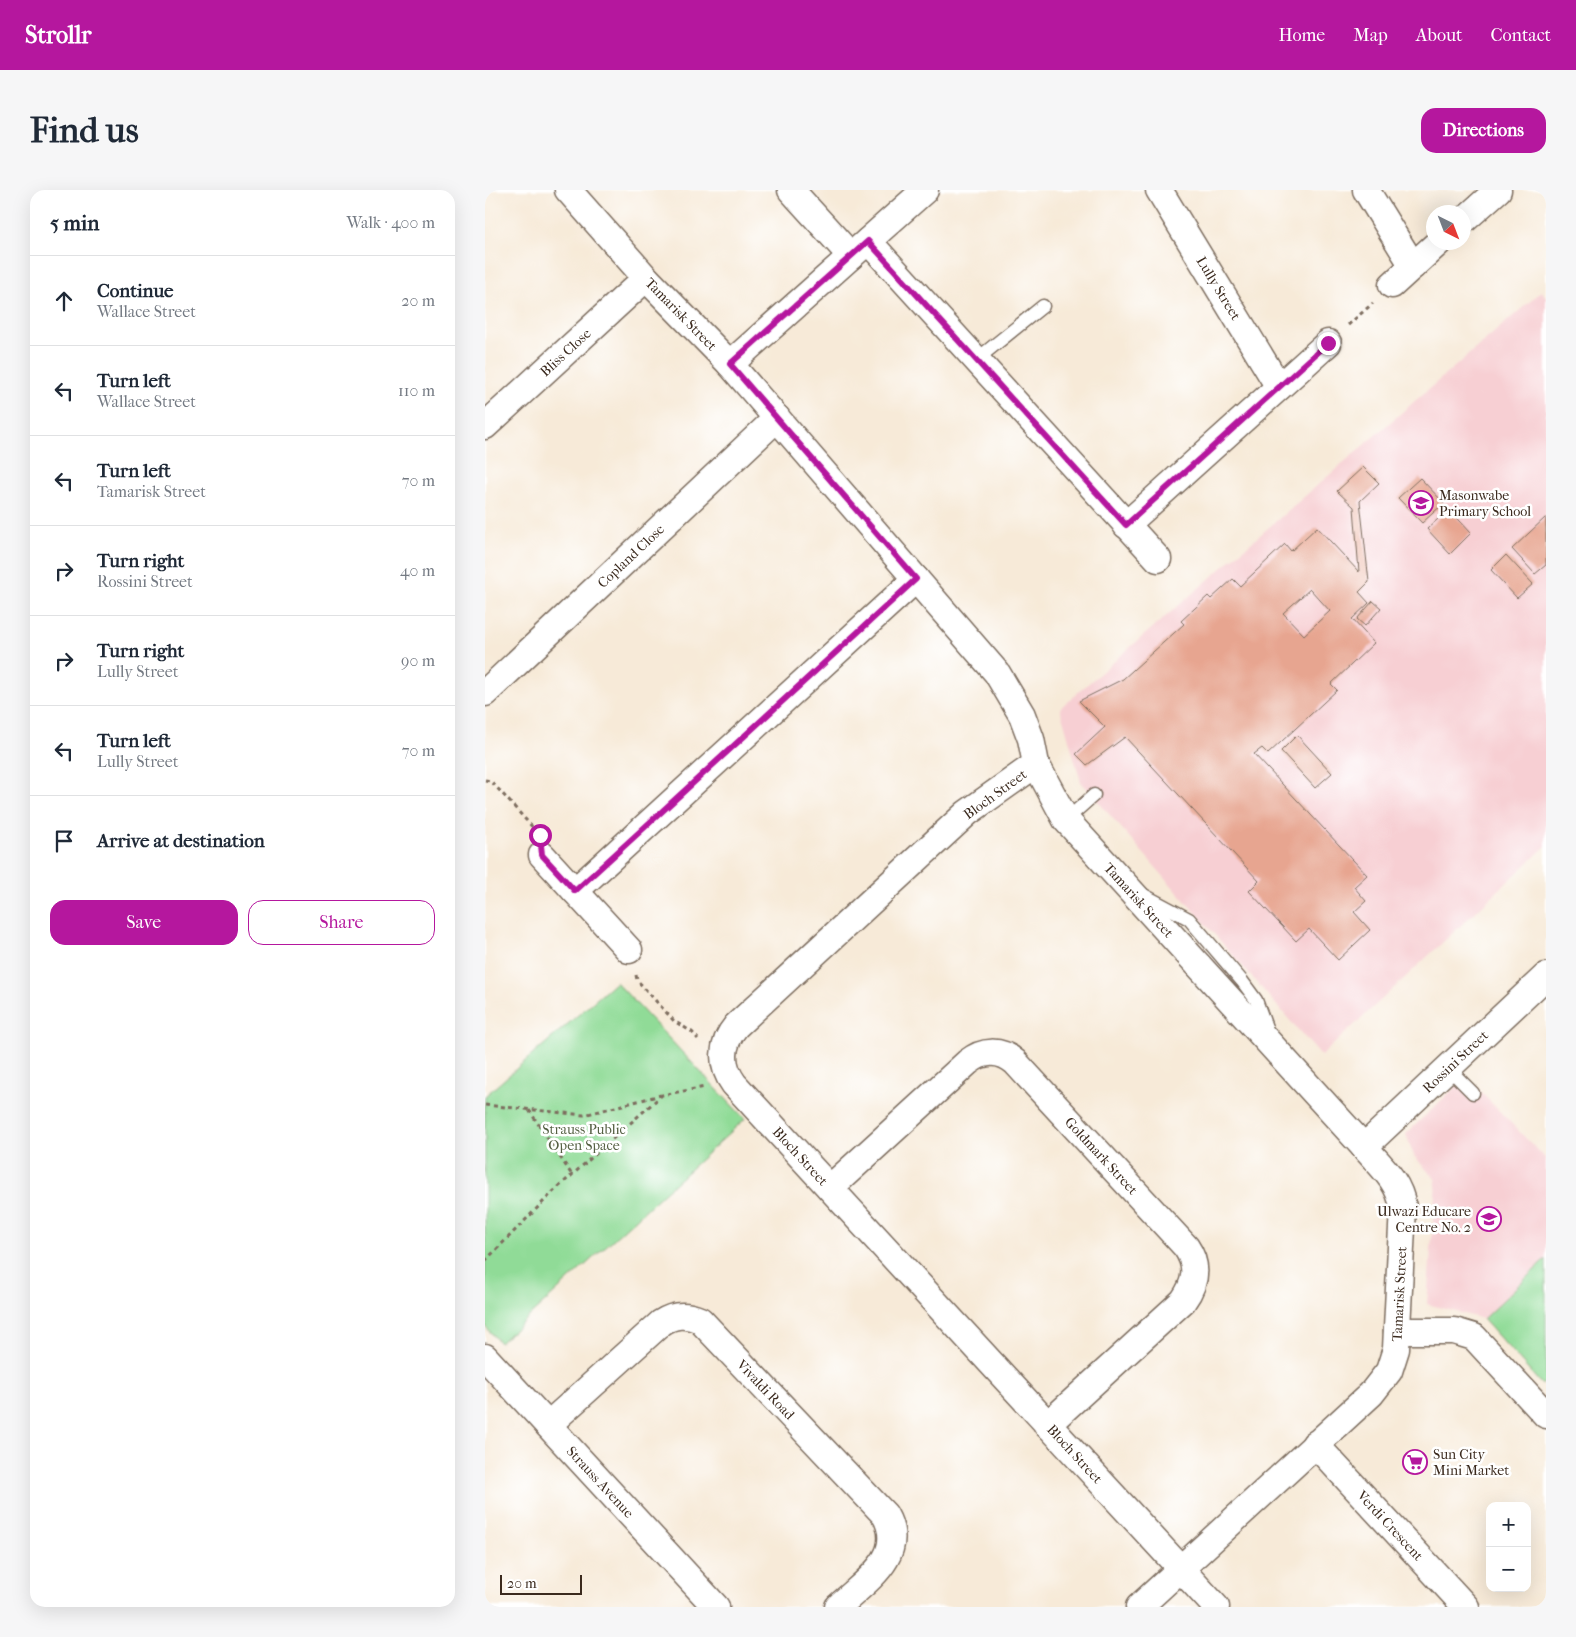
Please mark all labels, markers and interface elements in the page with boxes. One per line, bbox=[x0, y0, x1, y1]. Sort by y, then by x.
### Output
text: Strollr bbox=[25, 21, 92, 49]
text: Home bbox=[1278, 25, 1325, 46]
text: Map bbox=[1353, 25, 1388, 46]
text: About bbox=[1416, 25, 1462, 46]
text: Contact bbox=[1490, 25, 1551, 46]
button: Directions bbox=[1421, 108, 1546, 153]
text: Find us bbox=[30, 110, 139, 151]
north arrow bbox=[1426, 205, 1471, 250]
text: 5 min bbox=[50, 211, 99, 235]
text: Walk · 400 m bbox=[346, 213, 435, 232]
street label: Lully Street bbox=[1193, 254, 1244, 323]
street label: Tamarisk Street bbox=[641, 274, 720, 354]
text: Continue bbox=[97, 280, 173, 302]
icon: ahead bbox=[50, 287, 78, 315]
text: 20 m bbox=[401, 291, 435, 310]
text: Wallace Street bbox=[97, 302, 196, 321]
street label: Bliss Close bbox=[537, 325, 595, 380]
route end bbox=[1317, 332, 1340, 355]
text: Turn left bbox=[97, 370, 171, 392]
icon: left bbox=[50, 377, 78, 405]
text: 110 m bbox=[398, 381, 435, 400]
text: Wallace Street bbox=[97, 392, 196, 411]
text: Turn left bbox=[97, 460, 171, 482]
icon: left bbox=[50, 467, 78, 495]
text: 70 m bbox=[402, 471, 435, 490]
text: Tamarisk Street bbox=[97, 482, 206, 501]
place label: Masonwabe Primary School bbox=[1439, 487, 1531, 520]
school or university icon: Masonwabe Primary School bbox=[1408, 490, 1434, 516]
street label: Copland Close bbox=[594, 521, 668, 592]
text: Turn right bbox=[97, 550, 184, 572]
icon: right bbox=[50, 557, 78, 585]
text: 40 m bbox=[400, 561, 435, 580]
text: Rossini Street bbox=[97, 572, 193, 591]
text: Turn right bbox=[97, 640, 184, 662]
icon: right bbox=[50, 647, 78, 675]
text: 90 m bbox=[401, 651, 435, 670]
text: Lully Street bbox=[97, 662, 178, 681]
text: Turn left bbox=[97, 730, 171, 752]
icon: left bbox=[50, 737, 78, 765]
text: 70 m bbox=[402, 741, 435, 760]
text: Lully Street bbox=[97, 752, 178, 771]
street label: Bloch Street bbox=[960, 766, 1030, 823]
route start bbox=[529, 824, 552, 847]
icon: arrive bbox=[50, 827, 78, 855]
text: Arrive at destination bbox=[97, 830, 265, 852]
street label: Tamarisk Street bbox=[1100, 859, 1177, 941]
button: Save bbox=[50, 900, 238, 945]
button: Share bbox=[248, 900, 435, 945]
street label: Rossini Street bbox=[1419, 1027, 1492, 1097]
street label: Goldmark Street bbox=[1061, 1114, 1141, 1198]
park label: Strauss Public Open Space bbox=[542, 1121, 626, 1154]
street label: Bloch Street bbox=[769, 1123, 831, 1189]
place label: Ulwazi Educare Centre No. 2 bbox=[1377, 1203, 1471, 1236]
school or university icon: Ulwazi Educare Centre No. 2 bbox=[1476, 1206, 1502, 1232]
street label: Tamarisk Street bbox=[1389, 1246, 1410, 1342]
street label: Vivaldi Road bbox=[732, 1356, 798, 1424]
street label: Bloch Street bbox=[1043, 1421, 1106, 1487]
street label: Strauss Avenue bbox=[563, 1443, 637, 1521]
place label: Sun City Mini Market bbox=[1433, 1446, 1509, 1479]
supermarket icon: Sun City Mini Market bbox=[1402, 1449, 1428, 1475]
street label: Verdi Crescent bbox=[1353, 1486, 1427, 1564]
map controls bbox=[1486, 1502, 1531, 1592]
button: + bbox=[1486, 1502, 1531, 1547]
button: − bbox=[1486, 1547, 1531, 1592]
scale bar bbox=[500, 1572, 583, 1595]
text: 20 m bbox=[507, 1575, 537, 1592]

